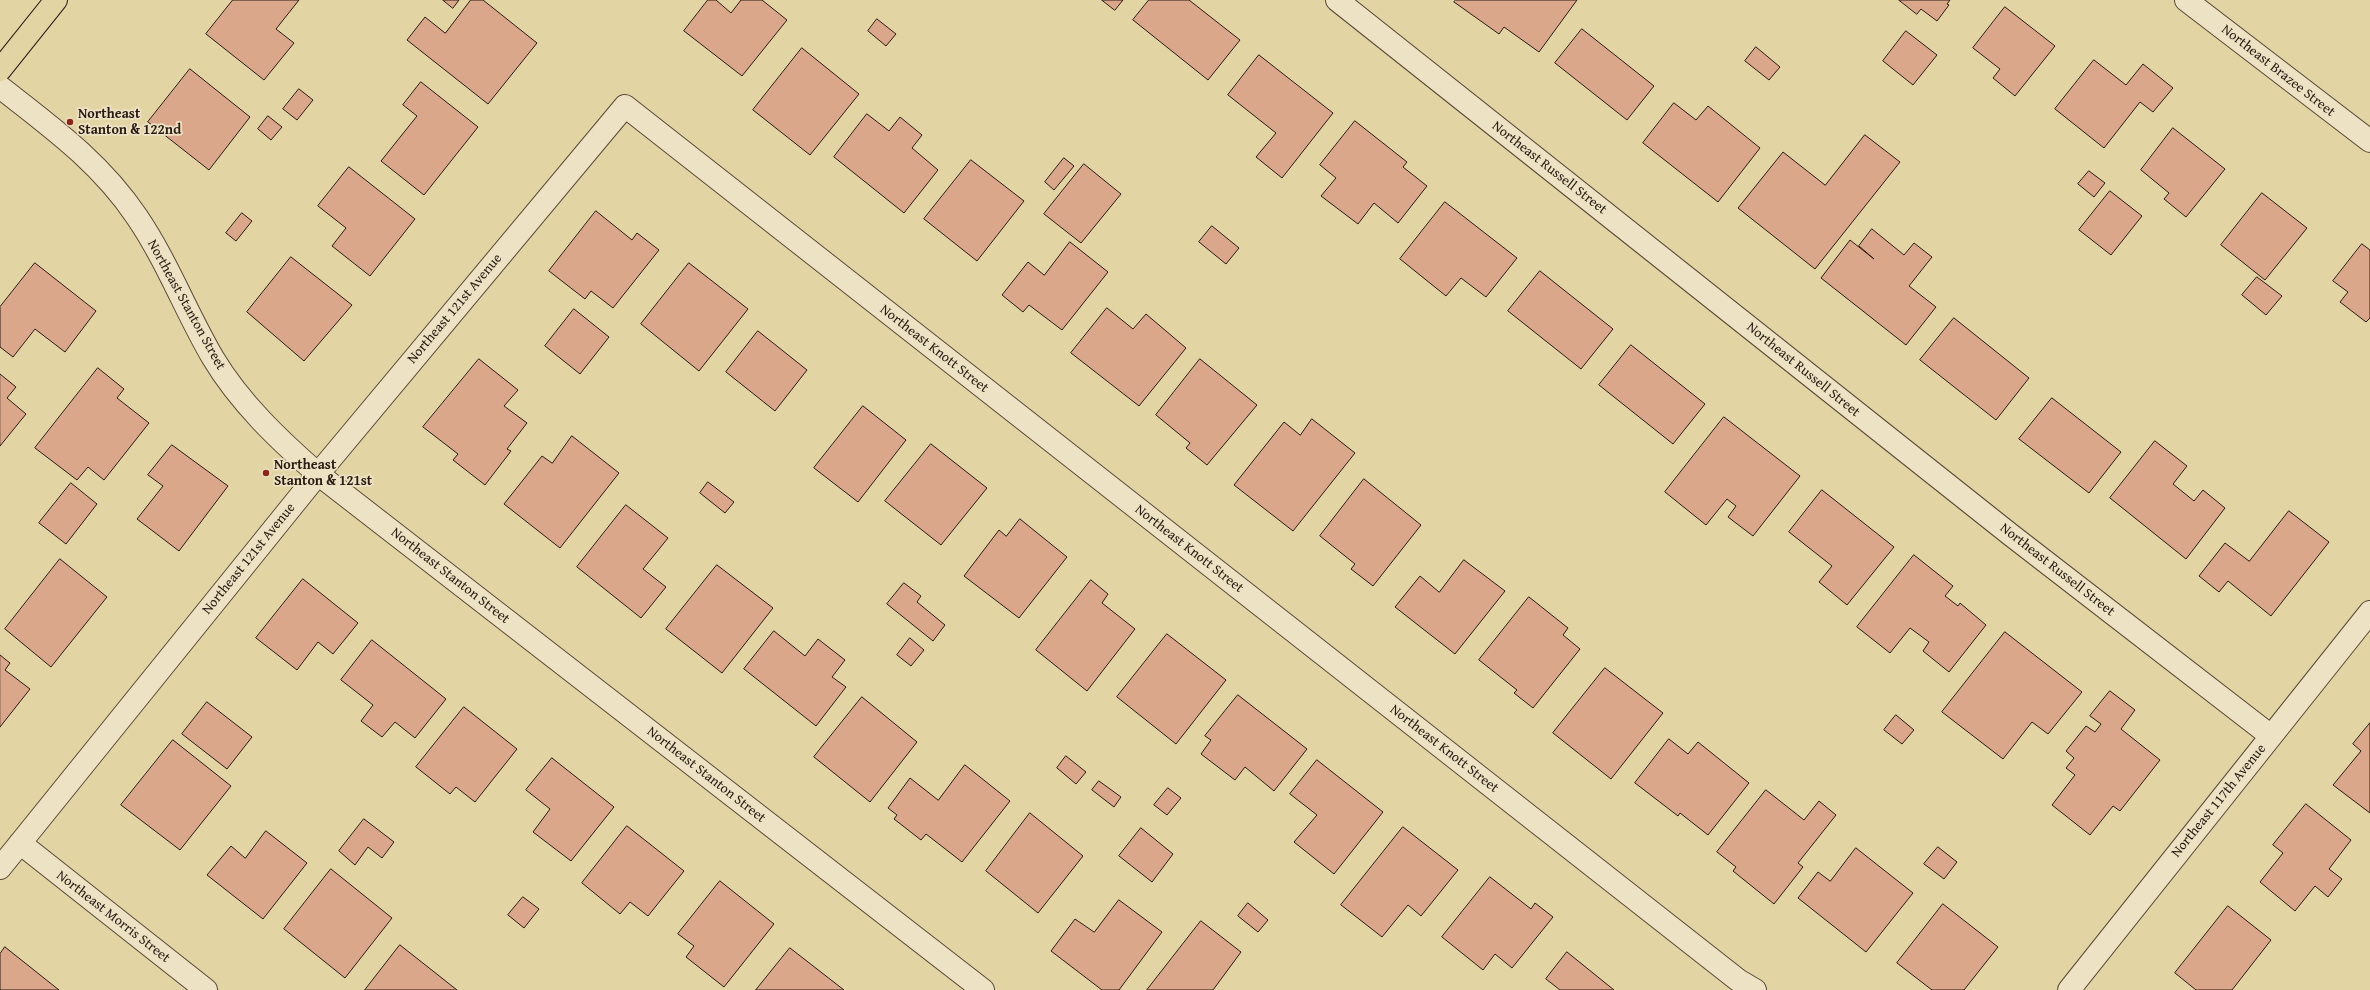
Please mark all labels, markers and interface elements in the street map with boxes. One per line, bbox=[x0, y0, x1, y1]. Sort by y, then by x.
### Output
street label: Northeast Brazee Street bbox=[2218, 21, 2338, 121]
place label: Northeast Stanton & 122nd bbox=[78, 106, 181, 138]
marker: Northeast Stanton & 122nd bbox=[65, 117, 75, 127]
street label: Northeast Russell Street bbox=[1488, 118, 1610, 218]
street label: Northeast Stanton Street bbox=[143, 237, 229, 373]
street label: Northeast 121st Avenue bbox=[404, 251, 506, 367]
street label: Northeast Knott Street bbox=[876, 301, 992, 397]
street label: Northeast Russell Street bbox=[1743, 319, 1863, 421]
place label: Northeast Stanton & 121st bbox=[274, 457, 372, 490]
marker: Northeast Stanton & 121st bbox=[261, 468, 271, 478]
street label: Northeast 121st Avenue bbox=[199, 500, 299, 618]
street label: Northeast Knott Street bbox=[1131, 501, 1247, 597]
street label: Northeast Russell Street bbox=[1996, 520, 2118, 620]
street label: Northeast Stanton Street bbox=[387, 524, 513, 628]
street label: Northeast Knott Street bbox=[1386, 701, 1502, 797]
street label: Northeast Stanton Street bbox=[643, 723, 769, 827]
street label: Northeast 117th Avenue bbox=[2168, 741, 2270, 861]
street label: Northeast Morris Street bbox=[53, 867, 173, 967]

